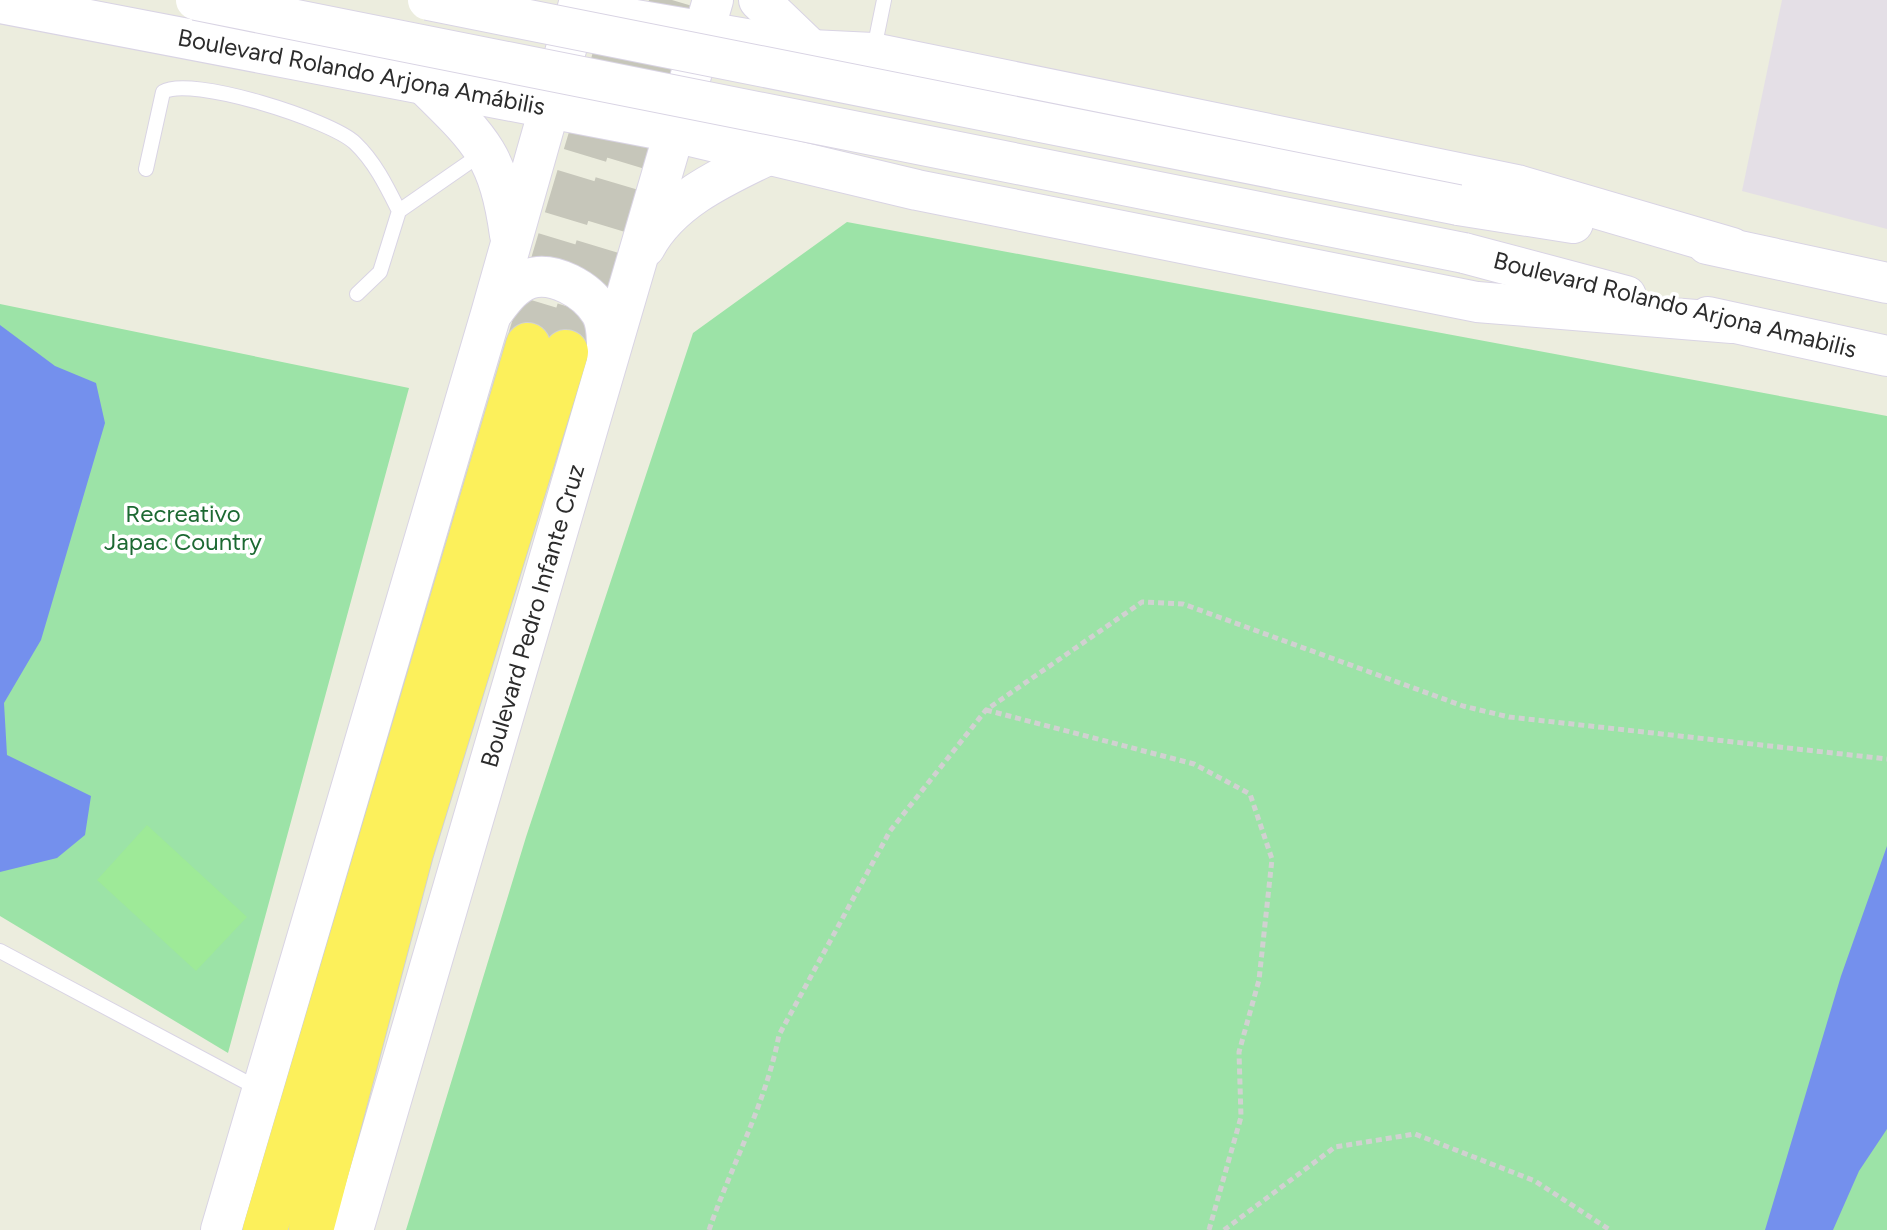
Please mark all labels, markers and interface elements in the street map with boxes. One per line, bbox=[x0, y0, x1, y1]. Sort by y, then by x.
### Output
street label: Boulevard Rolando Arjona Amábilis bbox=[175, 22, 548, 121]
street label: Boulevard Rolando Arjona Amabilis bbox=[1491, 245, 1860, 364]
street label: Boulevard Pedro Infante Cruz bbox=[474, 461, 590, 771]
park label: Recreativo Japac Country bbox=[104, 499, 262, 556]

